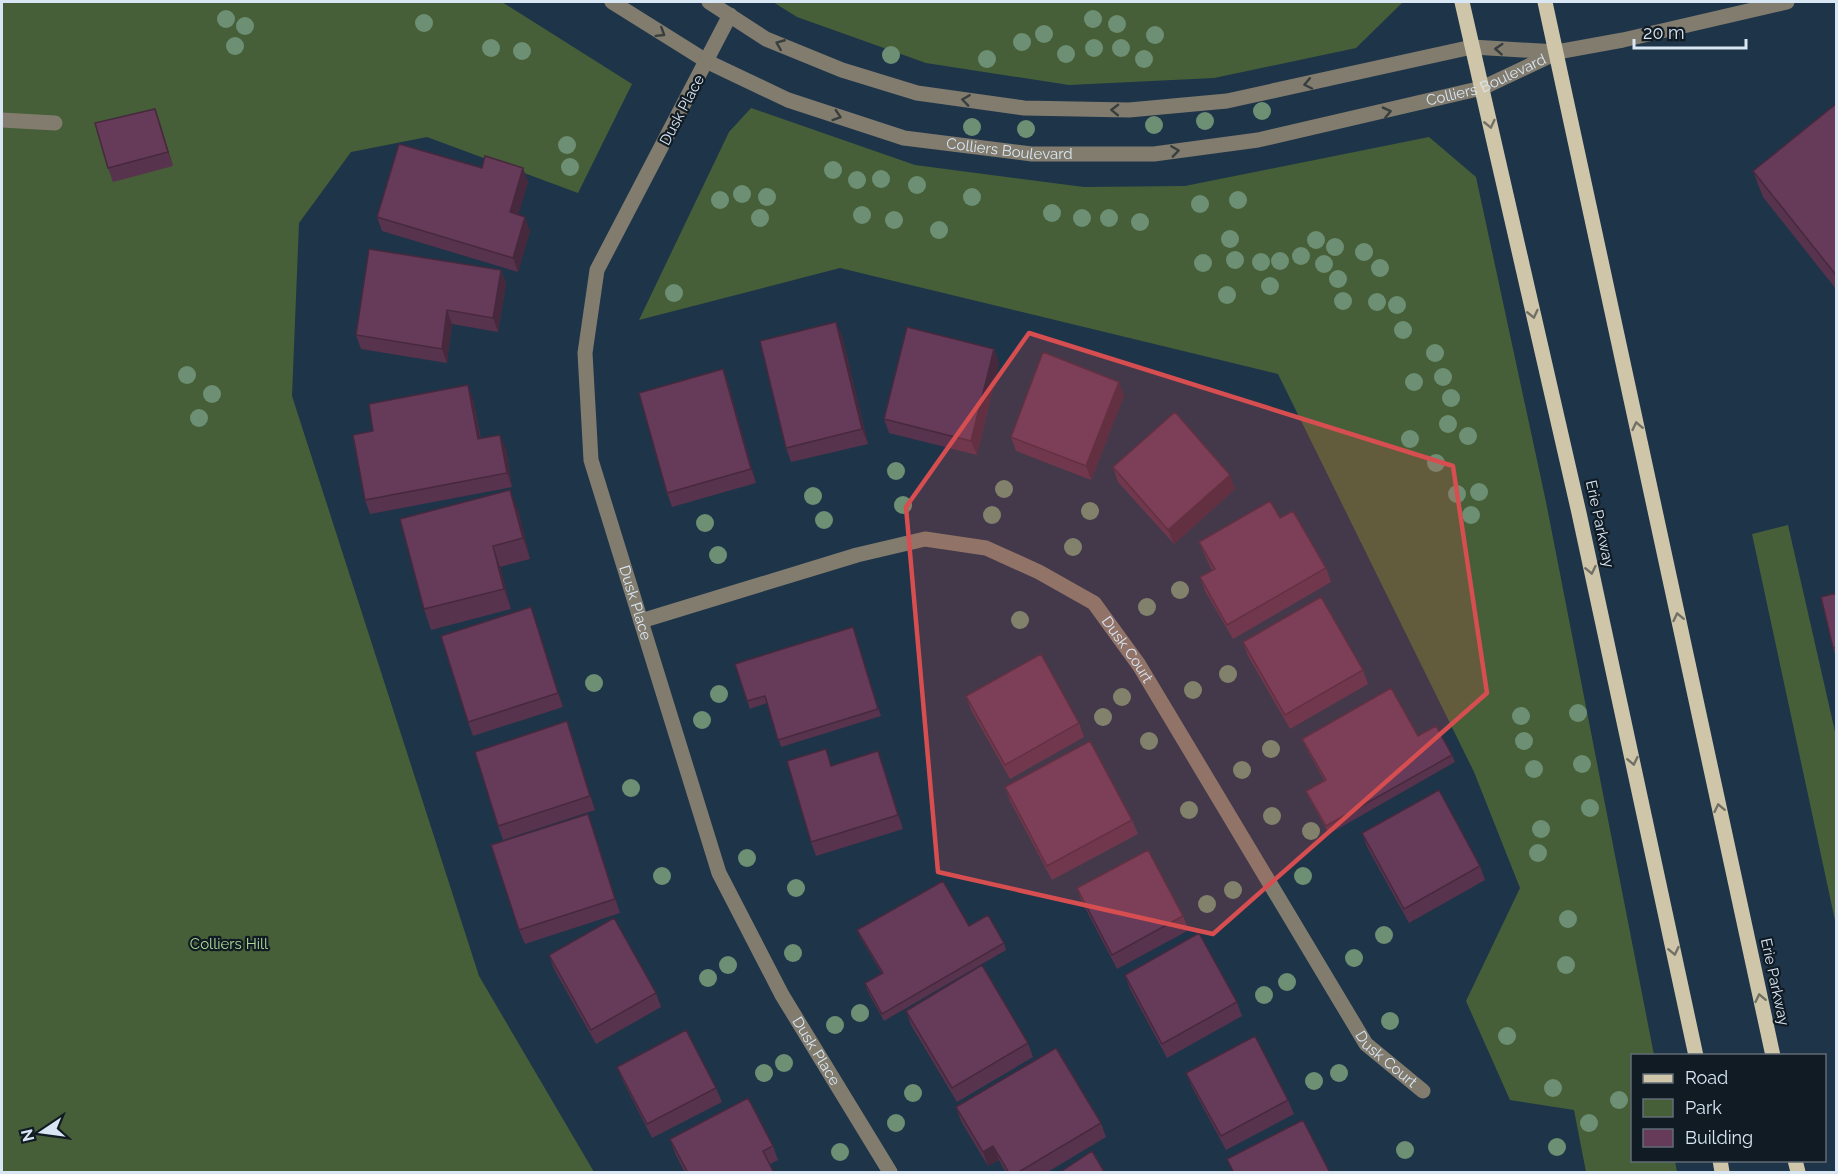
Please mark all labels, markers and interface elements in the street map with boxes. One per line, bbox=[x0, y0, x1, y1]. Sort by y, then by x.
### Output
scale bar bbox=[1634, 12, 1746, 50]
text: 20 m bbox=[1643, 22, 1685, 43]
one-way arrow bbox=[655, 25, 665, 37]
one-way arrow bbox=[775, 39, 786, 51]
one-way arrow bbox=[1494, 42, 1503, 55]
street label: Colliers Boulevard bbox=[1424, 50, 1549, 110]
street label: Dusk Place bbox=[656, 72, 708, 148]
one-way arrow bbox=[1303, 77, 1313, 90]
one-way arrow bbox=[961, 94, 970, 106]
one-way arrow bbox=[1111, 103, 1120, 116]
one-way arrow bbox=[1381, 106, 1391, 119]
one-way arrow bbox=[831, 108, 842, 121]
one-way arrow bbox=[1483, 119, 1496, 129]
street label: Colliers Boulevard bbox=[945, 134, 1073, 163]
one-way arrow bbox=[1170, 146, 1179, 158]
one-way arrow bbox=[1526, 309, 1539, 319]
one-way arrow bbox=[1631, 422, 1644, 432]
street label: Erie Parkway bbox=[1582, 479, 1618, 569]
street label: Dusk Place bbox=[615, 563, 655, 642]
one-way arrow bbox=[1584, 565, 1597, 575]
one-way arrow bbox=[1672, 612, 1685, 622]
street label: Dusk Court bbox=[1098, 613, 1157, 686]
one-way arrow bbox=[1625, 755, 1638, 765]
one-way arrow bbox=[1714, 803, 1727, 813]
park label: Colliers Hill bbox=[190, 935, 269, 953]
street label: Erie Parkway bbox=[1757, 937, 1793, 1027]
one-way arrow bbox=[1667, 946, 1680, 956]
one-way arrow bbox=[1755, 994, 1768, 1004]
street label: Dusk Place bbox=[788, 1013, 844, 1089]
street label: Dusk Court bbox=[1351, 1028, 1421, 1091]
legend bbox=[1631, 1054, 1826, 1162]
text: Road bbox=[1685, 1067, 1728, 1088]
text: Park bbox=[1685, 1097, 1722, 1118]
north arrow bbox=[12, 1102, 72, 1162]
text: N bbox=[17, 1127, 39, 1143]
text: Building bbox=[1685, 1127, 1753, 1148]

